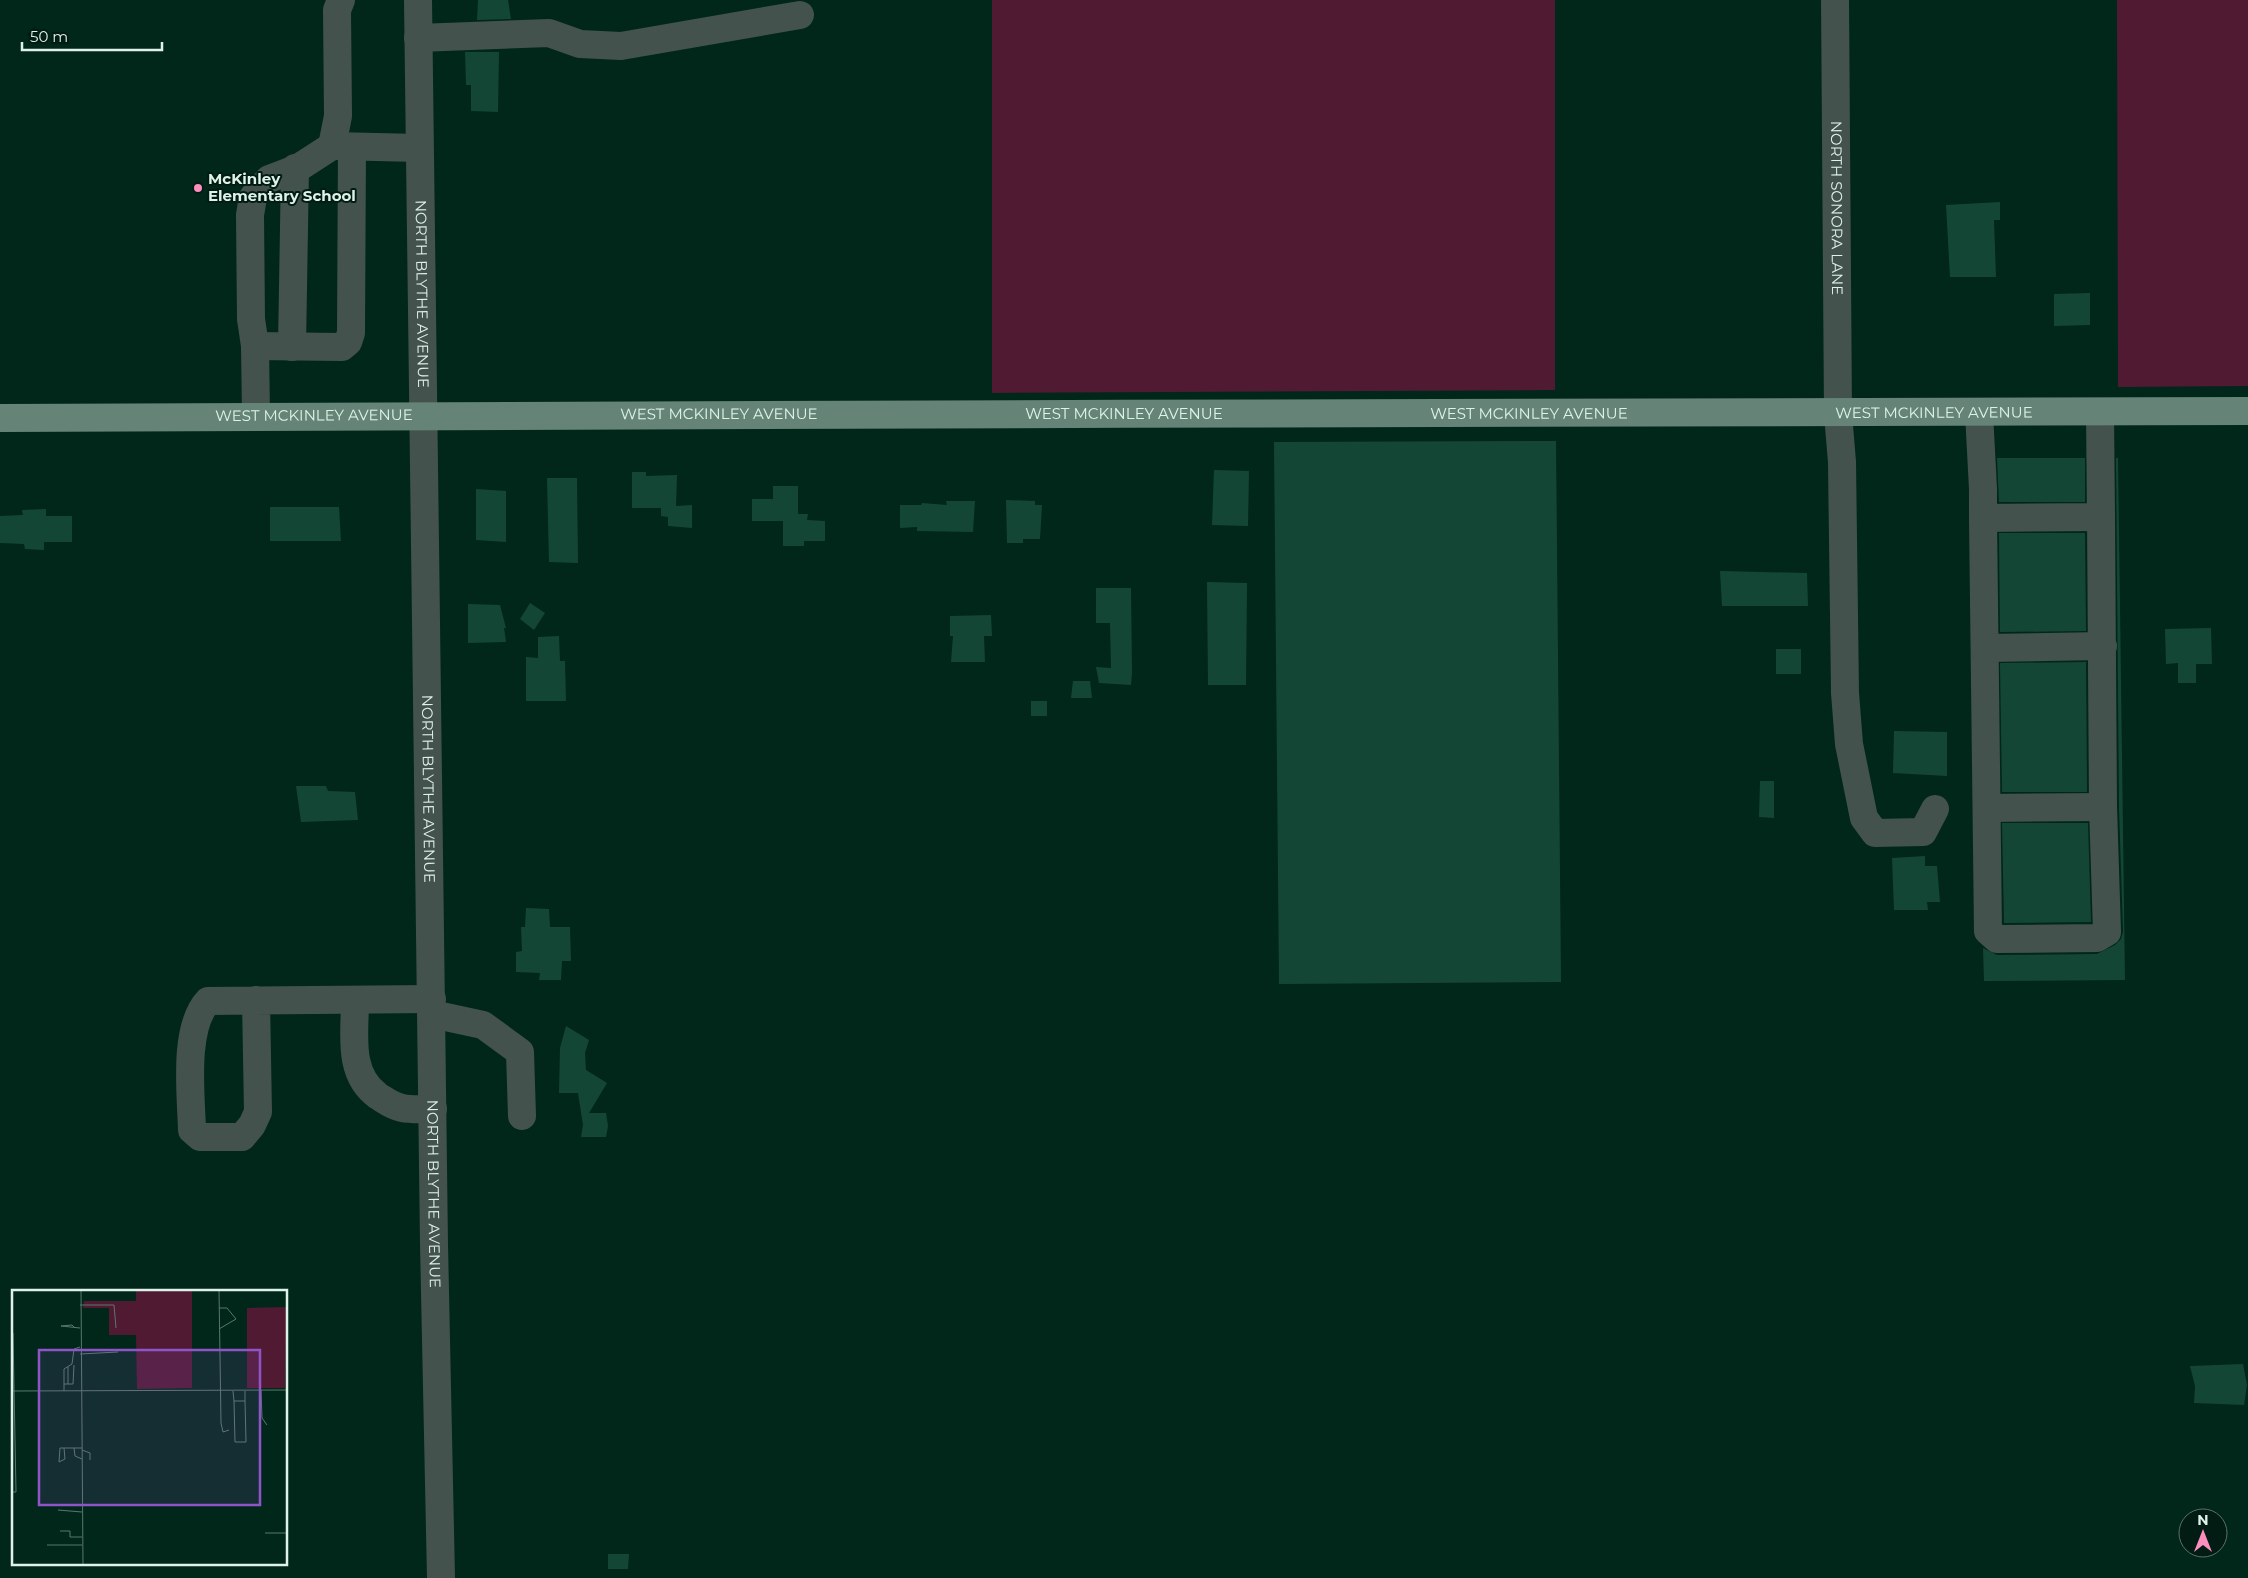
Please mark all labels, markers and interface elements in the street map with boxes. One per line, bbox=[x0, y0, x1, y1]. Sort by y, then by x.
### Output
scale bar bbox=[22, 20, 162, 52]
text: 50 m bbox=[30, 27, 68, 46]
street label: NORTH SONORA LANE bbox=[1827, 121, 1847, 295]
place label: McKinley Elementary School bbox=[208, 169, 356, 205]
marker: McKinley Elementary School bbox=[192, 182, 204, 194]
street label: NORTH BLYTHE AVENUE bbox=[412, 200, 433, 388]
street label: WEST MCKINLEY AVENUE bbox=[1835, 402, 2033, 422]
street label: WEST MCKINLEY AVENUE bbox=[620, 404, 818, 423]
street label: WEST MCKINLEY AVENUE bbox=[1025, 404, 1223, 423]
street label: WEST MCKINLEY AVENUE bbox=[1430, 404, 1628, 423]
street label: WEST MCKINLEY AVENUE bbox=[215, 405, 413, 425]
street label: NORTH BLYTHE AVENUE bbox=[418, 695, 439, 883]
street label: NORTH BLYTHE AVENUE bbox=[423, 1100, 445, 1288]
inset map bbox=[12, 1290, 288, 1566]
north arrow bbox=[2178, 1508, 2228, 1558]
text: N bbox=[2197, 1511, 2209, 1529]

